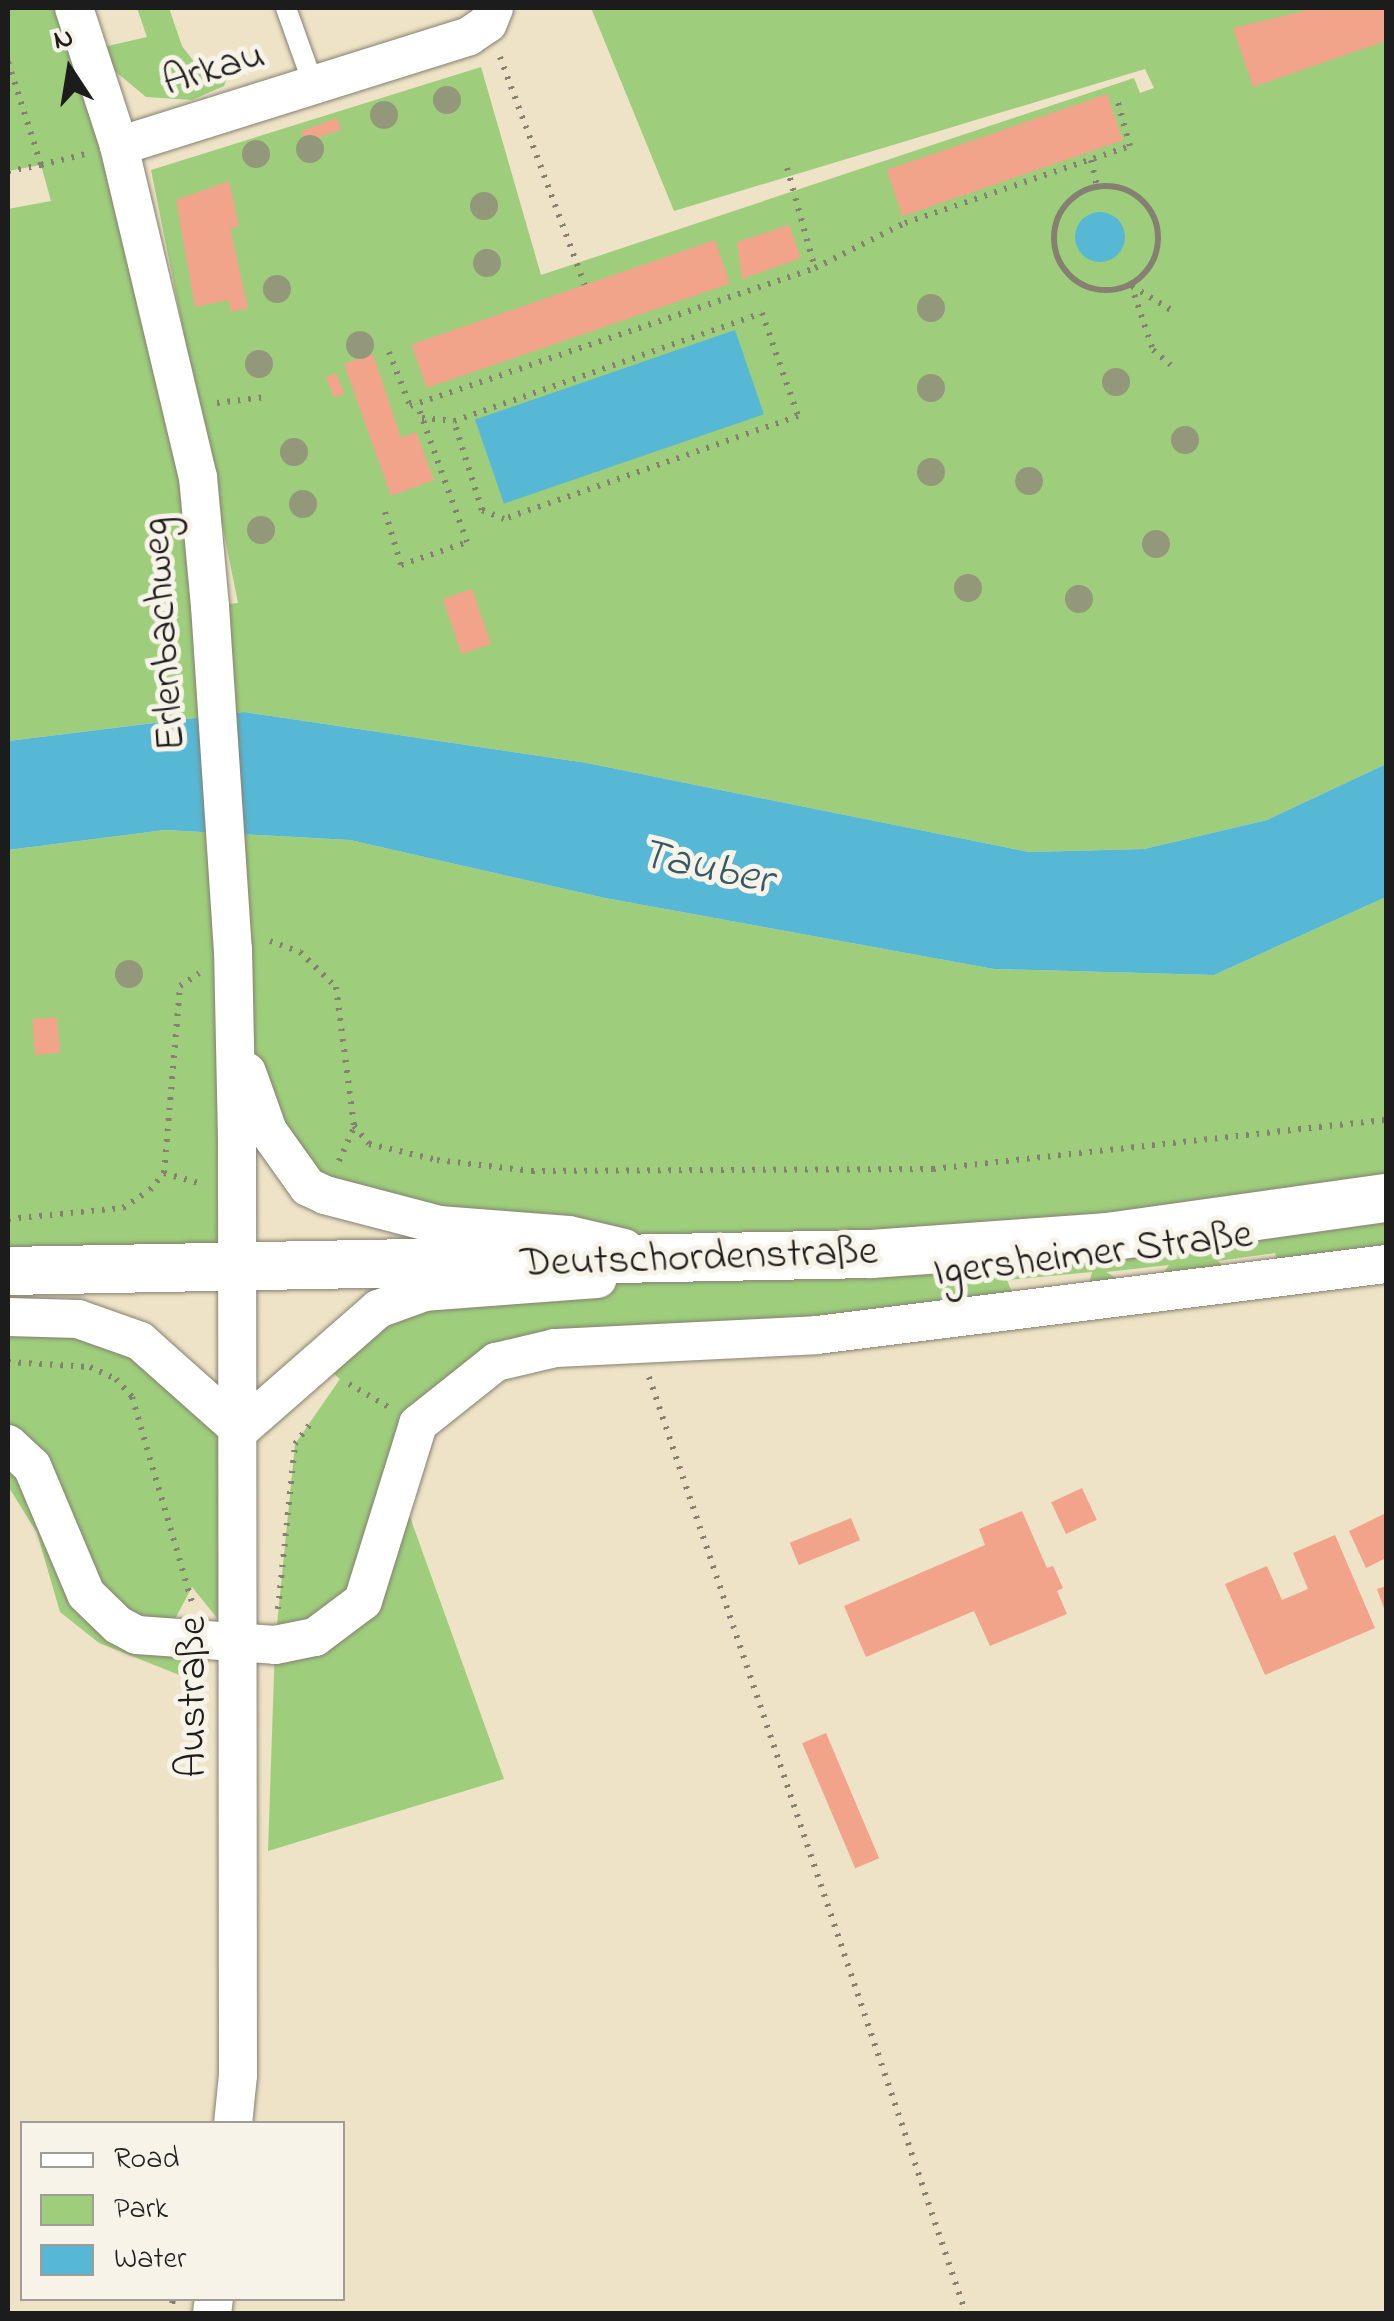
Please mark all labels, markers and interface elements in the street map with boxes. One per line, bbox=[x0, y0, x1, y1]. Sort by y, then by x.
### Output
text: N bbox=[50, 18, 77, 62]
north arrow bbox=[20, 20, 120, 120]
street label: Arkau bbox=[157, 31, 271, 109]
street label: Erlenbachweg bbox=[132, 516, 198, 752]
water label: Tauber bbox=[635, 829, 777, 909]
street label: Igersheimer Straße bbox=[931, 1210, 1255, 1300]
street label: Deutschordenstraße bbox=[519, 1228, 879, 1290]
street label: Austraße bbox=[169, 1616, 219, 1778]
legend bbox=[20, 2121, 345, 2301]
text: Road bbox=[114, 2138, 179, 2182]
text: Park bbox=[114, 2188, 168, 2232]
text: Water bbox=[114, 2238, 186, 2282]

